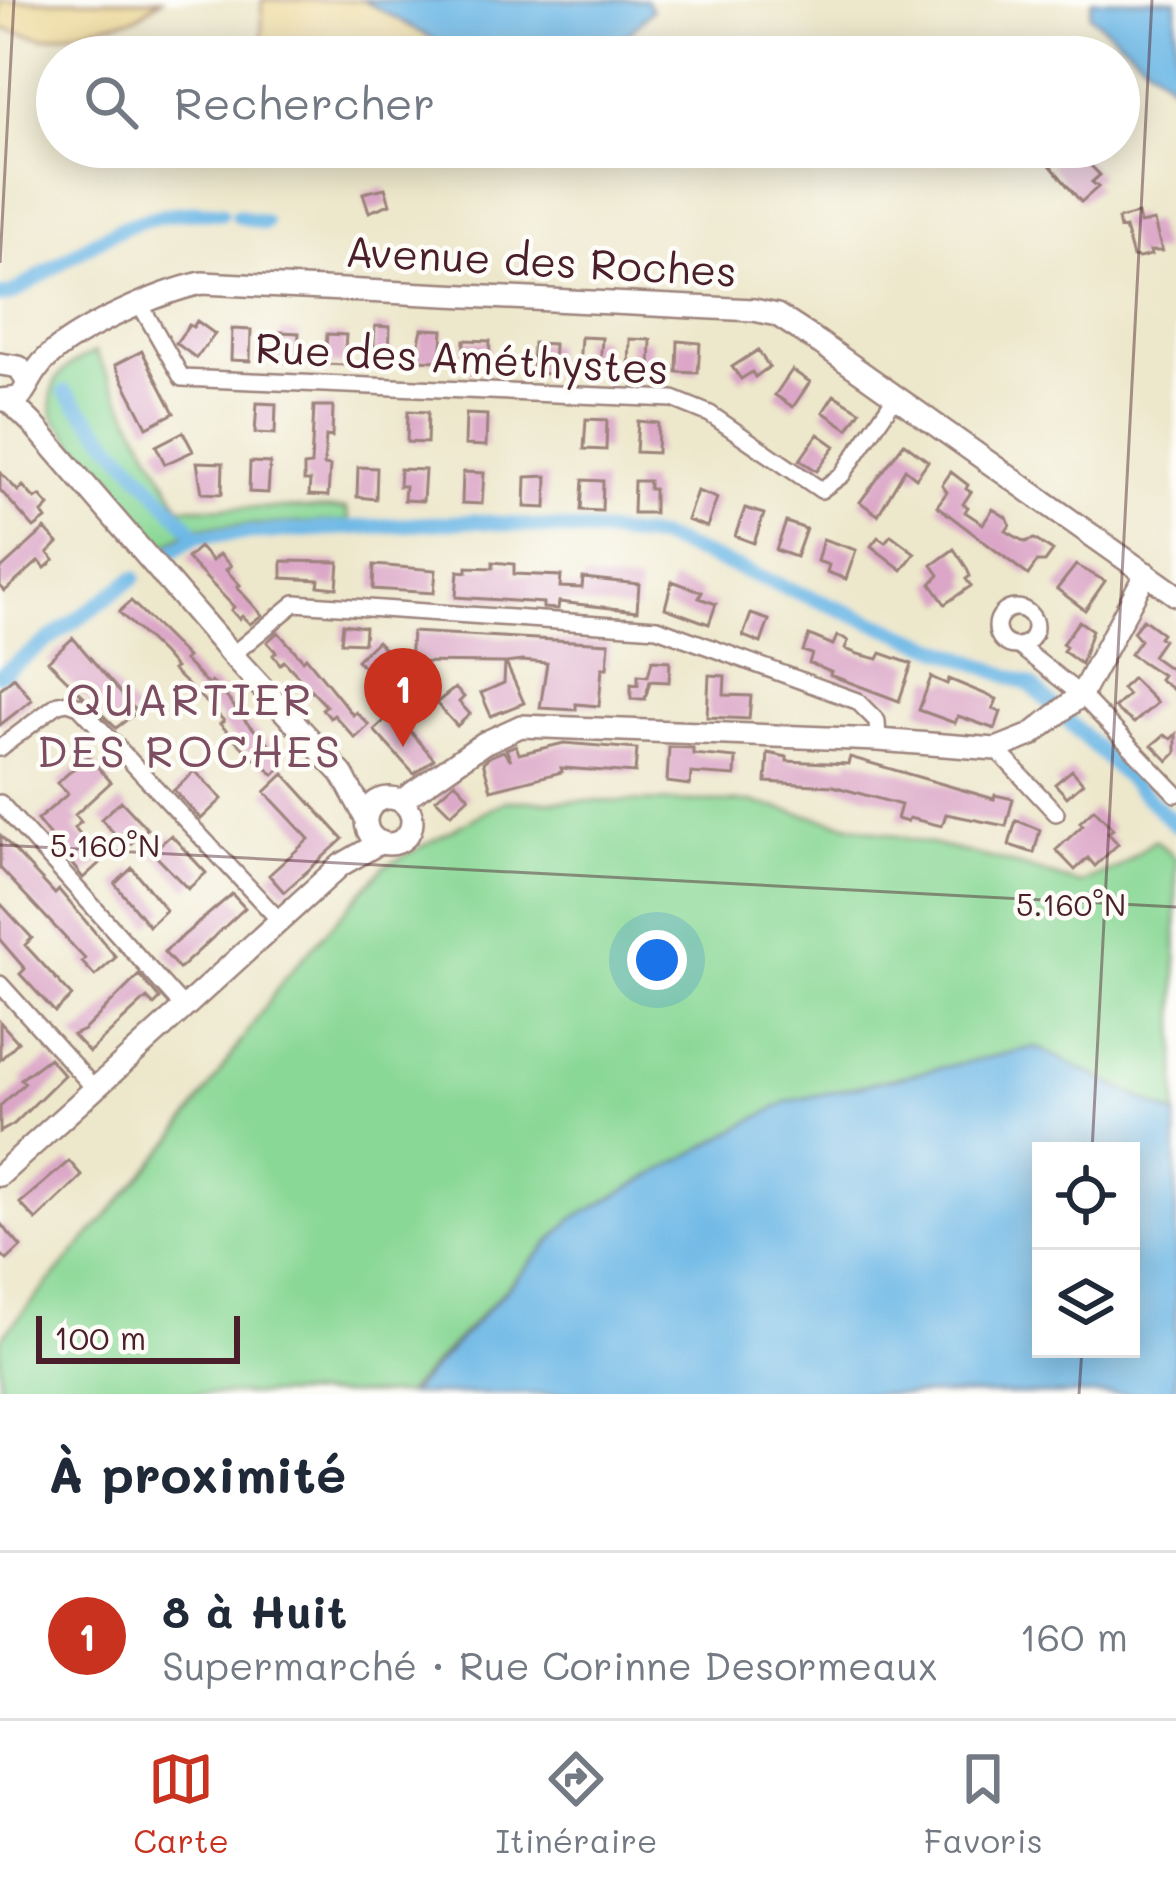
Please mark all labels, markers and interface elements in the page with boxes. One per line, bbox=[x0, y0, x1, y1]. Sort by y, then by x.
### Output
search box bbox=[36, 36, 1140, 168]
icon: search bbox=[78, 69, 144, 135]
text: Rechercher bbox=[174, 73, 435, 131]
street label: Avenue des Roches bbox=[344, 222, 738, 298]
street label: Rue des Améthystes bbox=[254, 319, 670, 395]
pin: 1 bbox=[364, 648, 442, 747]
district label: QUARTIER DES ROCHES bbox=[37, 669, 343, 779]
text: 5.160°N bbox=[50, 825, 160, 865]
text: 5.160°N bbox=[1016, 884, 1126, 924]
your location bbox=[627, 930, 687, 990]
map controls bbox=[1032, 1142, 1140, 1358]
button: locate bbox=[1032, 1142, 1140, 1250]
button: layers bbox=[1032, 1250, 1140, 1358]
scale bar bbox=[36, 1310, 240, 1363]
text: 100 m bbox=[54, 1315, 146, 1358]
text: À proximité bbox=[48, 1439, 346, 1506]
text: 8 à Huit bbox=[162, 1581, 347, 1639]
text: 1 bbox=[78, 1610, 96, 1661]
text: 160 m bbox=[1019, 1610, 1128, 1661]
text: Supermarché · Rue Corinne Desormeaux bbox=[162, 1639, 938, 1690]
tab: Carte bbox=[133, 1746, 229, 1861]
tab: Itinéraire bbox=[495, 1746, 657, 1861]
tab: Favoris bbox=[924, 1746, 1043, 1861]

